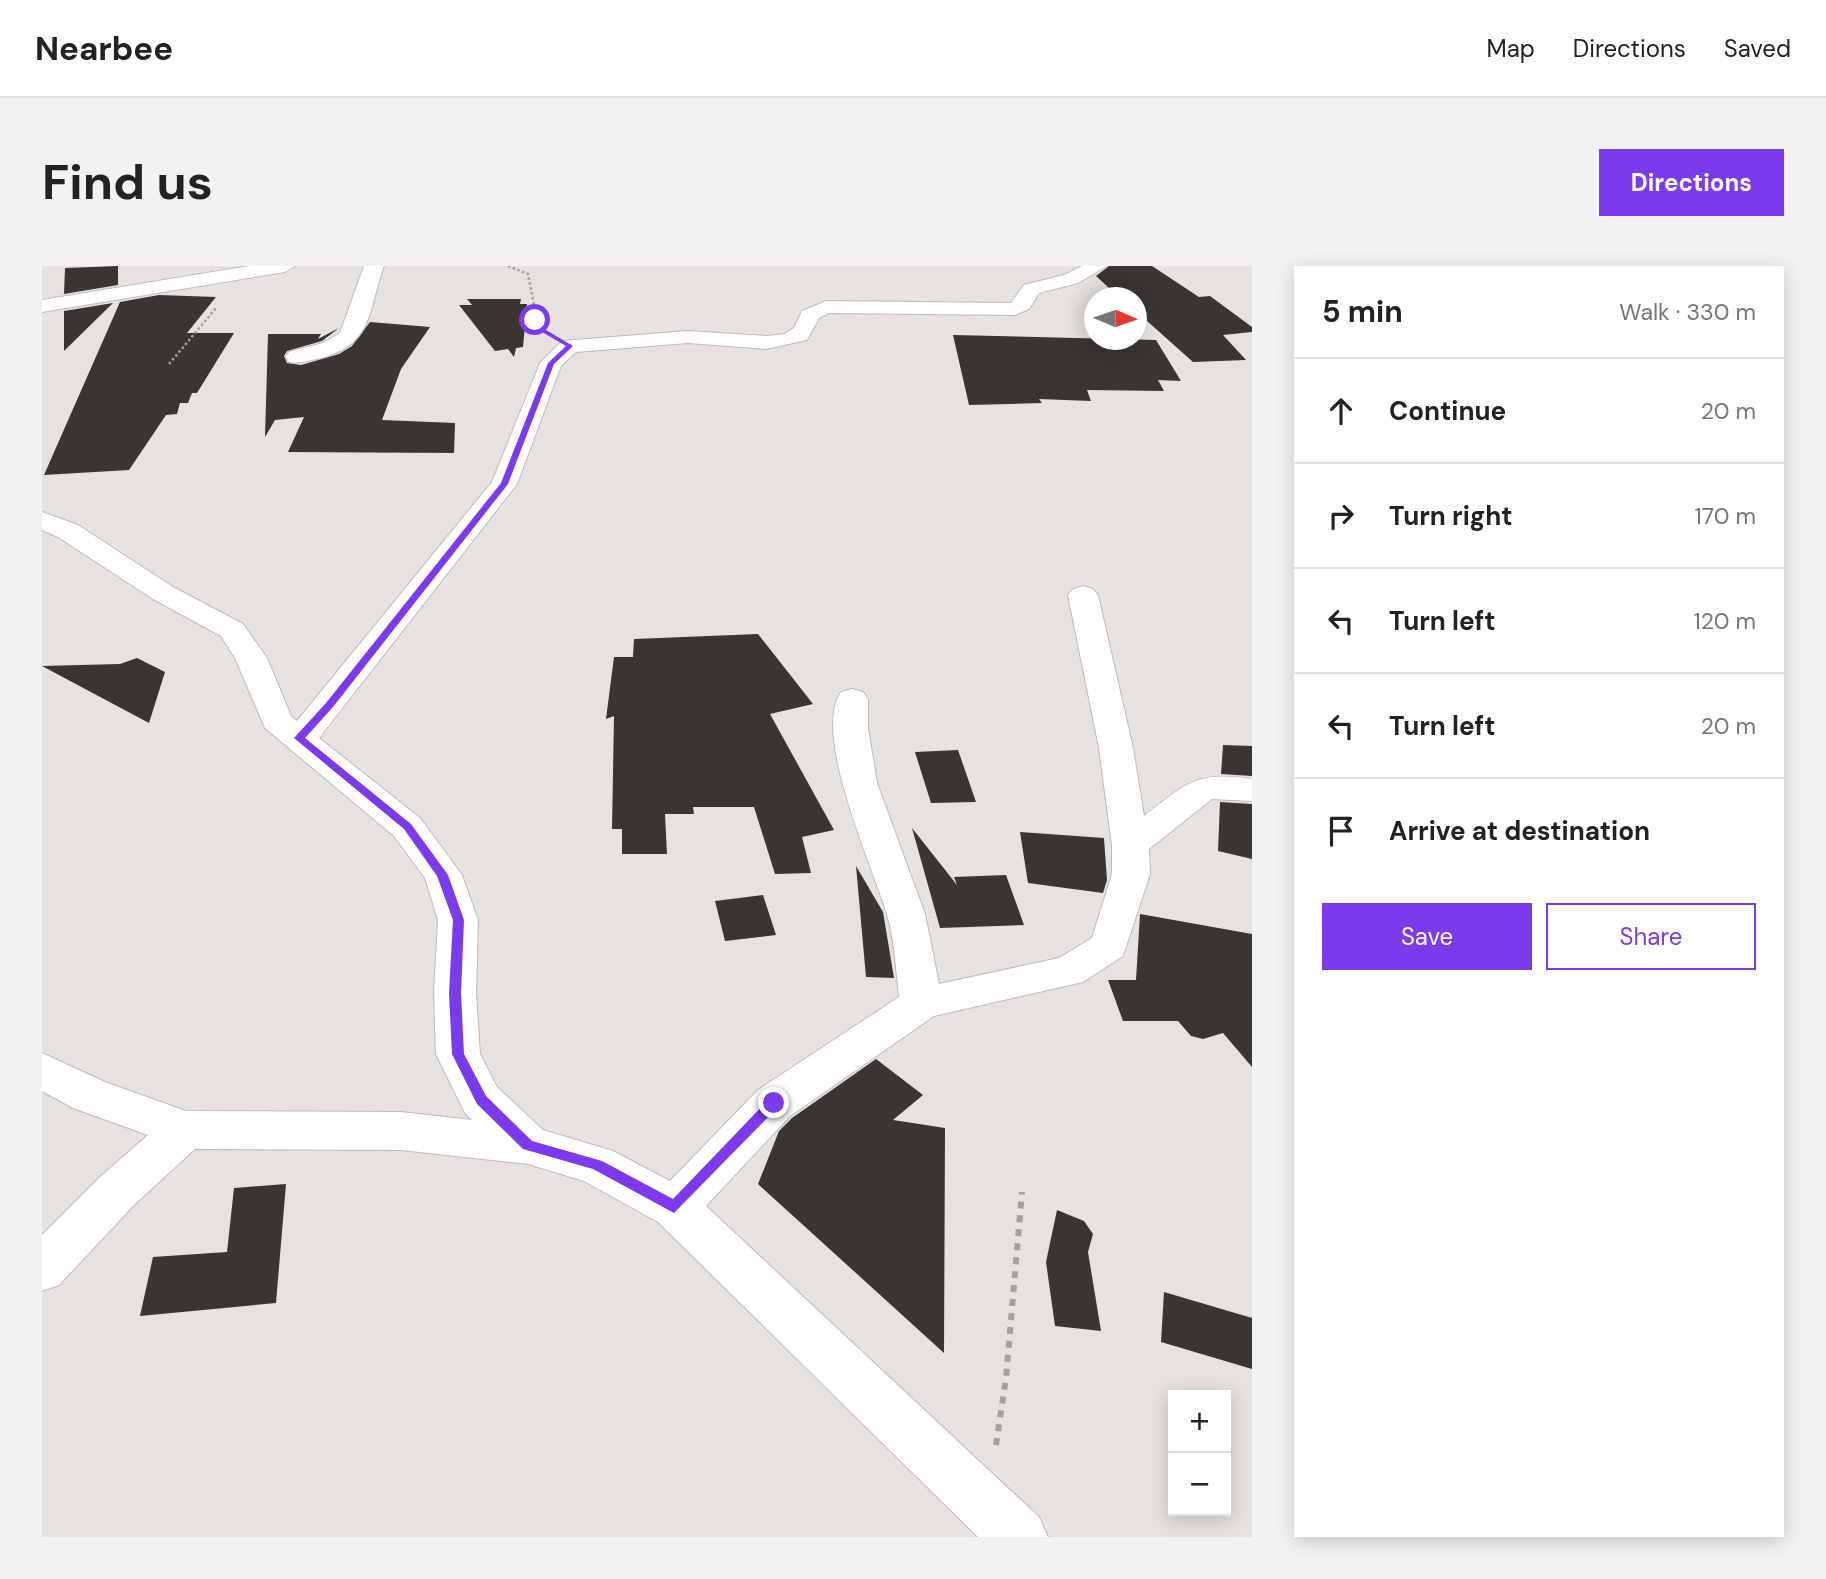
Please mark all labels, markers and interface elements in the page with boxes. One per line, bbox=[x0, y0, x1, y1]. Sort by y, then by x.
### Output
text: Nearbee bbox=[35, 27, 173, 70]
text: Map bbox=[1487, 33, 1535, 64]
text: Directions bbox=[1573, 33, 1686, 64]
text: Saved bbox=[1724, 33, 1791, 64]
button: Directions bbox=[1599, 149, 1784, 216]
text: Find us bbox=[42, 150, 213, 214]
north arrow bbox=[1084, 287, 1147, 350]
text: 5 min bbox=[1322, 292, 1403, 331]
text: Walk · 330 m bbox=[1619, 297, 1756, 327]
route start bbox=[519, 304, 550, 335]
icon: ahead bbox=[1322, 392, 1360, 430]
text: Continue bbox=[1389, 394, 1506, 428]
text: 20 m bbox=[1701, 396, 1756, 426]
icon: right bbox=[1322, 497, 1360, 535]
text: Turn right bbox=[1389, 499, 1513, 533]
text: 170 m bbox=[1695, 501, 1756, 531]
icon: left bbox=[1322, 602, 1360, 640]
text: Turn left bbox=[1389, 604, 1496, 638]
text: 120 m bbox=[1693, 606, 1756, 636]
icon: left bbox=[1322, 707, 1360, 745]
text: Turn left bbox=[1389, 709, 1496, 743]
text: 20 m bbox=[1701, 711, 1756, 741]
icon: arrive bbox=[1322, 812, 1360, 850]
text: Arrive at destination bbox=[1389, 814, 1650, 848]
button: Save bbox=[1322, 903, 1532, 970]
button: Share bbox=[1546, 903, 1756, 970]
route end bbox=[758, 1087, 789, 1118]
map controls bbox=[1168, 1390, 1231, 1516]
button: + bbox=[1168, 1390, 1231, 1453]
button: − bbox=[1168, 1453, 1231, 1516]

